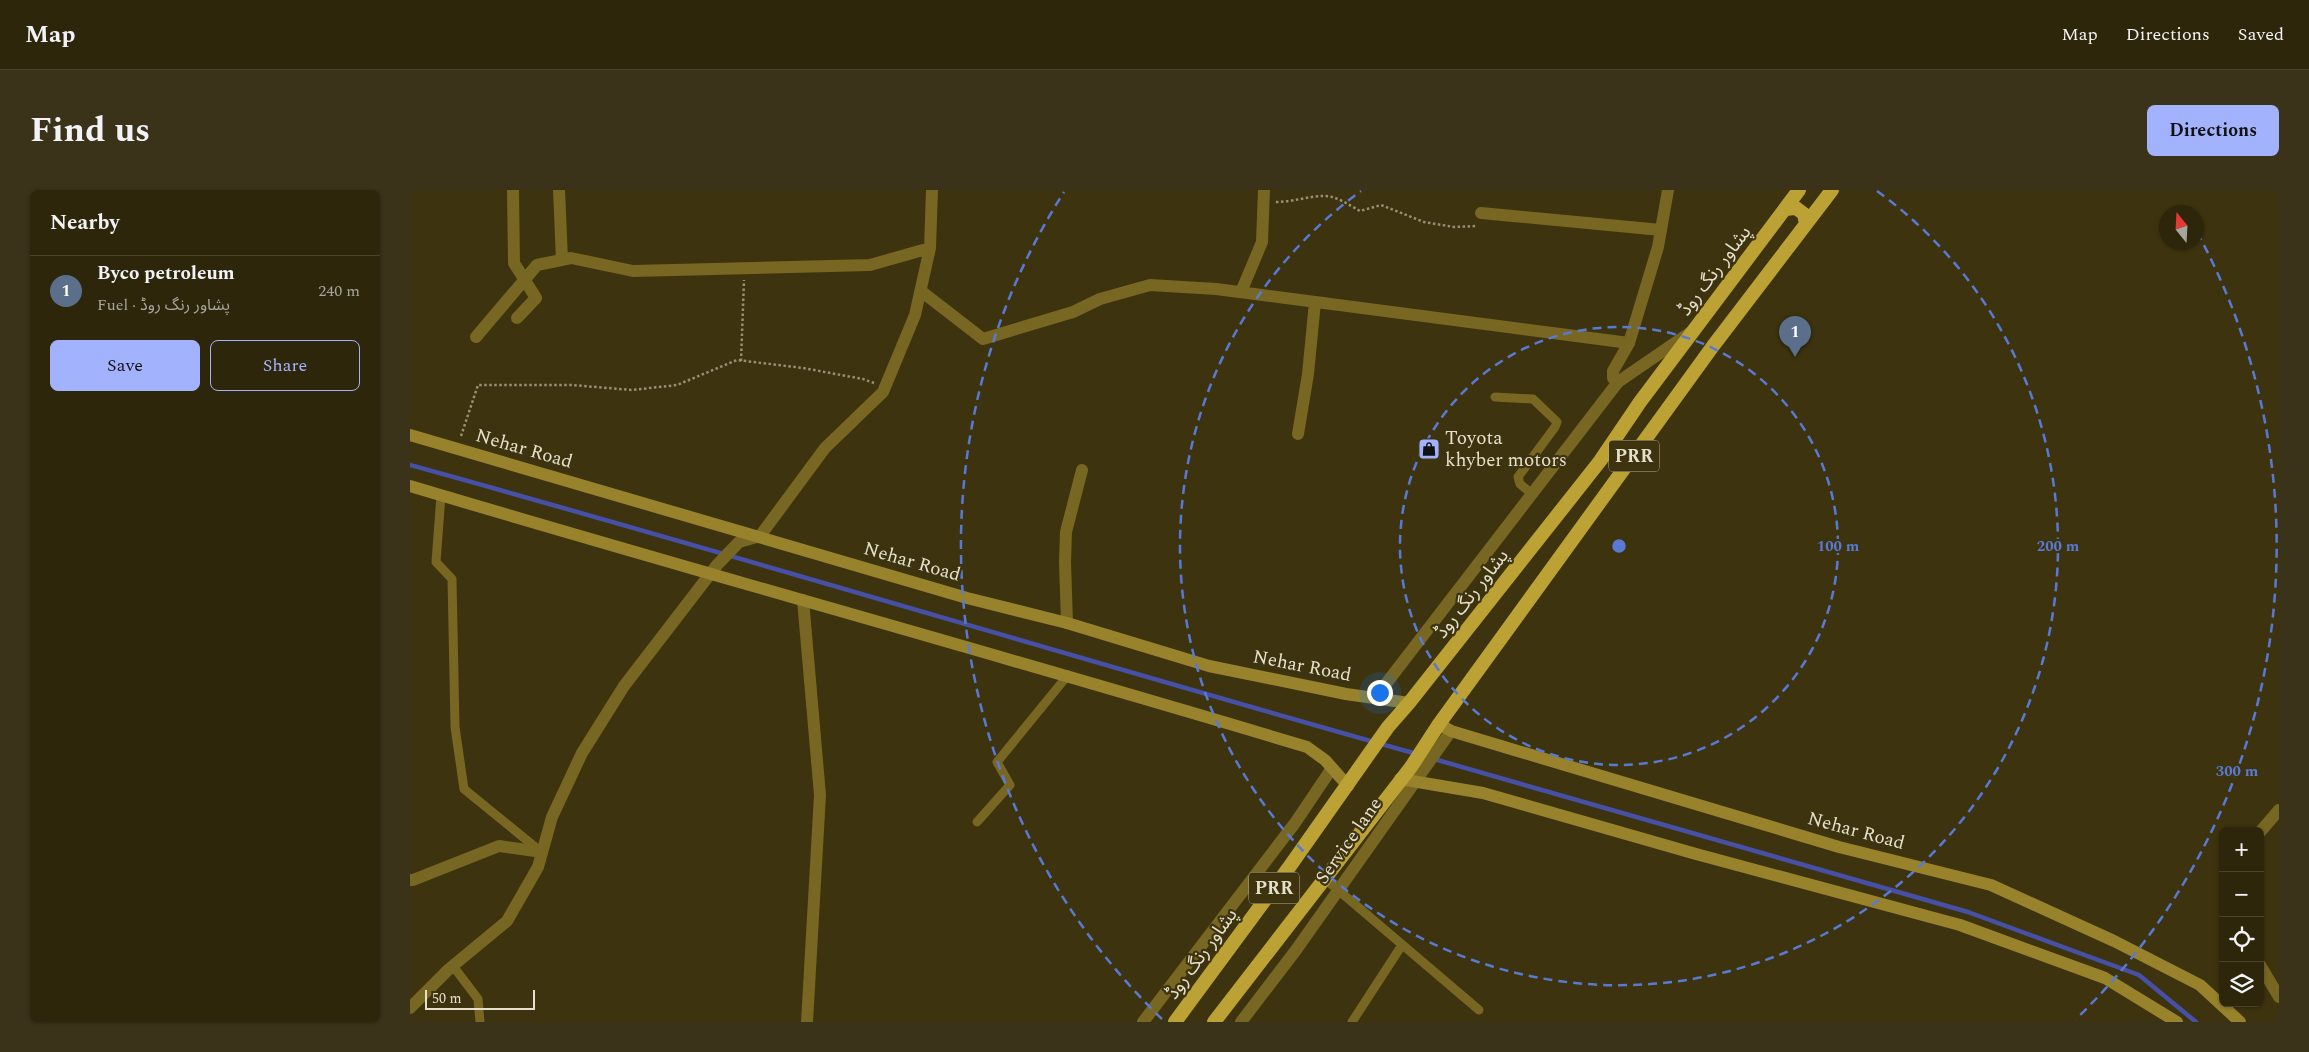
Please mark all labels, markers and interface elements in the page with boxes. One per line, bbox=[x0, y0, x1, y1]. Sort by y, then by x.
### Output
text: Map bbox=[25, 17, 75, 53]
text: Map bbox=[2062, 21, 2098, 48]
text: Directions bbox=[2126, 21, 2210, 48]
text: Saved bbox=[2238, 21, 2284, 48]
text: Find us bbox=[30, 104, 150, 157]
button: Directions bbox=[2147, 105, 2279, 156]
north arrow bbox=[2159, 205, 2204, 250]
text: Nearby bbox=[50, 207, 120, 239]
street label: پشاور رنگ روڈ bbox=[1671, 220, 1759, 322]
text: Byco petroleum bbox=[97, 259, 235, 288]
text: 1 bbox=[62, 279, 70, 303]
text: 240 m bbox=[318, 279, 360, 303]
text: Fuel · پشاور رنگ روڈ bbox=[97, 293, 230, 317]
pin: 1 bbox=[1779, 316, 1811, 357]
button: Save bbox=[50, 340, 200, 391]
button: Share bbox=[210, 340, 360, 391]
street label: Nehar Road bbox=[472, 421, 576, 477]
place label: Toyota khyber motors bbox=[1445, 424, 1567, 475]
shop icon: Toyota khyber motors bbox=[1417, 437, 1441, 461]
road number: PRR bbox=[1609, 440, 1659, 472]
street label: Nehar Road bbox=[860, 534, 964, 590]
text: 100 m bbox=[1817, 535, 1860, 558]
text: 200 m bbox=[2037, 535, 2080, 558]
centre of rings bbox=[1610, 537, 1628, 555]
street label: پشاور رنگ روڈ bbox=[1428, 543, 1516, 645]
street label: Nehar Road bbox=[1250, 642, 1354, 690]
your location bbox=[1367, 680, 1393, 706]
text: 300 m bbox=[2216, 760, 2259, 783]
street label: Service lane bbox=[1308, 792, 1390, 890]
street label: Nehar Road bbox=[1804, 804, 1908, 858]
map controls bbox=[2219, 827, 2264, 1007]
button: + bbox=[2219, 827, 2264, 872]
road number: PRR bbox=[1249, 872, 1299, 904]
button: − bbox=[2219, 872, 2264, 917]
street label: پشاور رنگ روڈ bbox=[1159, 902, 1245, 1006]
button: locate bbox=[2219, 917, 2264, 962]
button: layers bbox=[2219, 962, 2264, 1007]
scale bar bbox=[425, 987, 535, 1010]
text: 50 m bbox=[432, 988, 462, 1009]

